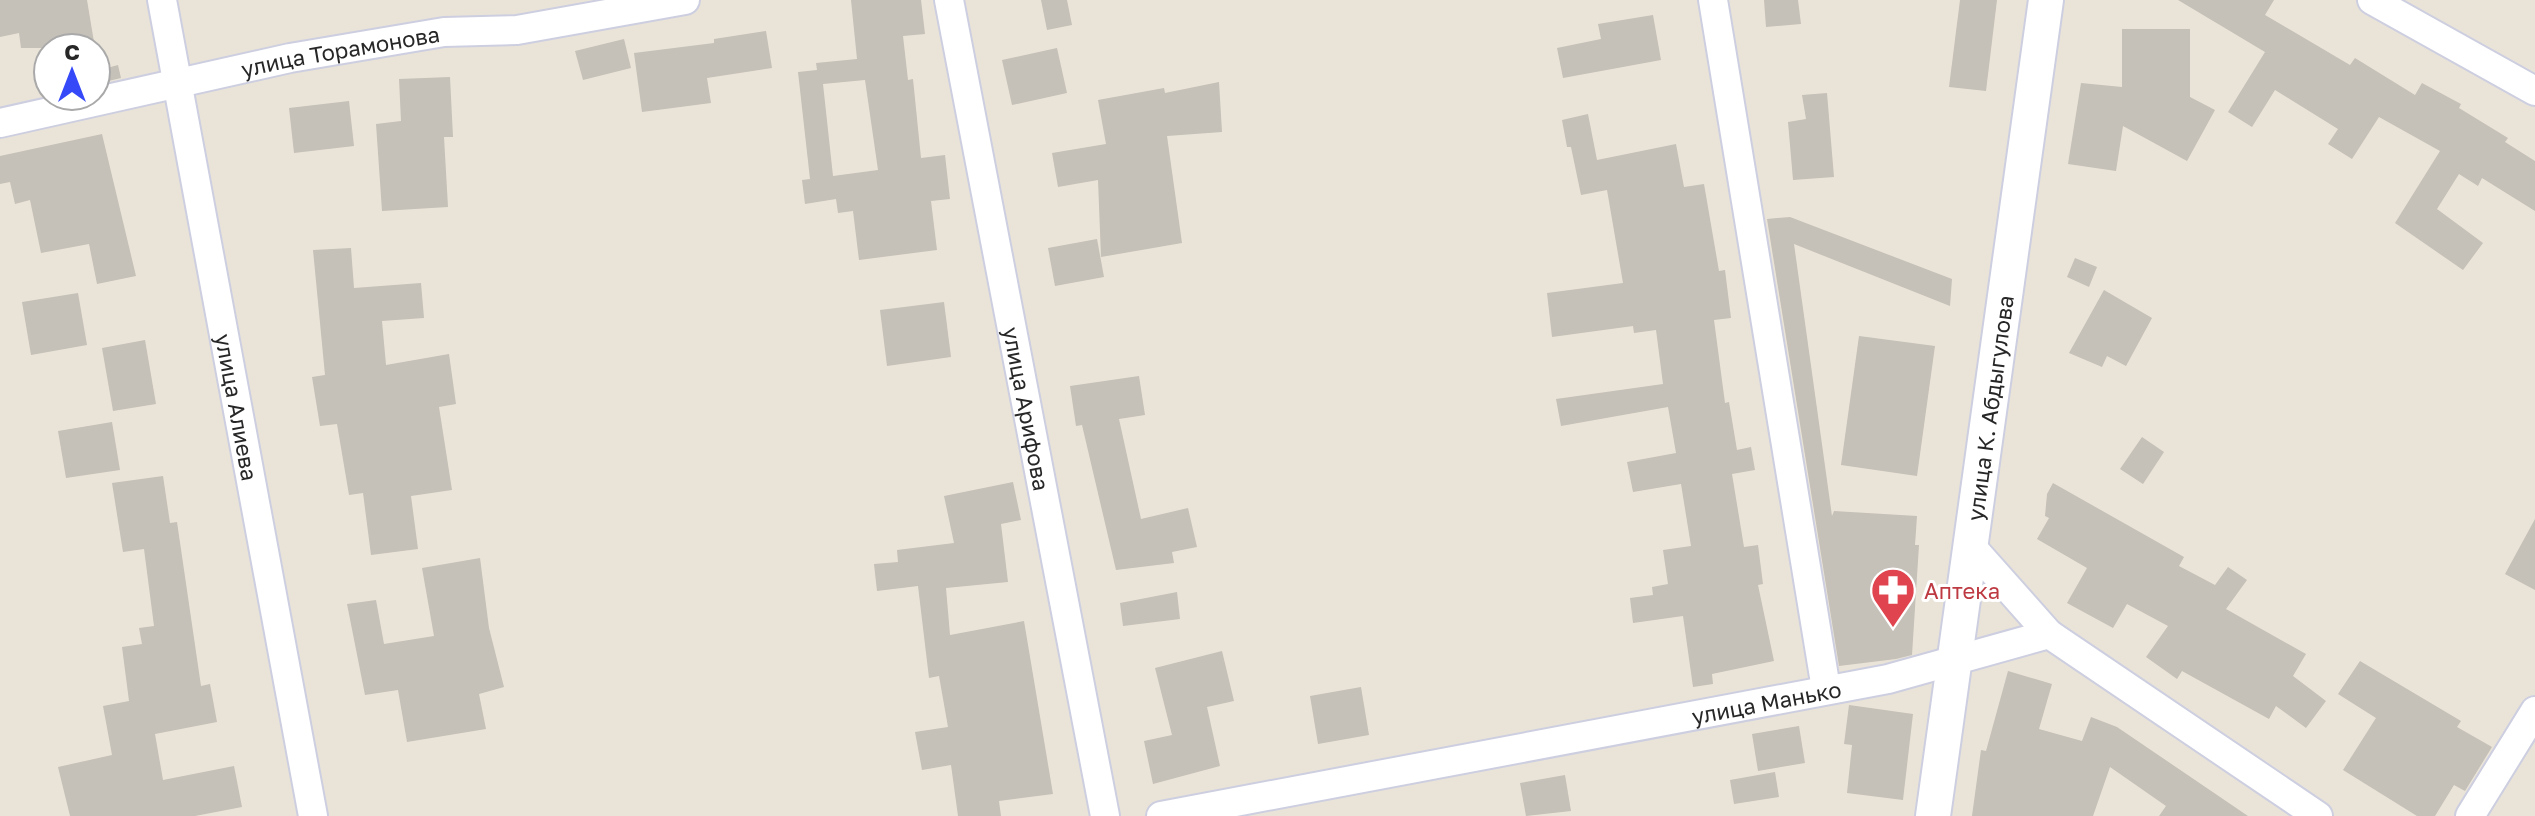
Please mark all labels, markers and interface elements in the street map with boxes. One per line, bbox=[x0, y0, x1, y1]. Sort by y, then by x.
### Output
street label: улица Торамонова bbox=[238, 19, 442, 82]
north arrow bbox=[32, 32, 112, 112]
text: С bbox=[64, 38, 80, 65]
street label: улица К. Абдыгулова bbox=[1961, 293, 2019, 523]
street label: улица Арифова bbox=[998, 325, 1056, 493]
street label: улица Алиева bbox=[210, 331, 264, 483]
pharmacy icon: Аптека bbox=[1869, 566, 1917, 629]
place label: Аптека bbox=[1924, 577, 2000, 604]
street label: улица Манько bbox=[1689, 675, 1843, 729]

